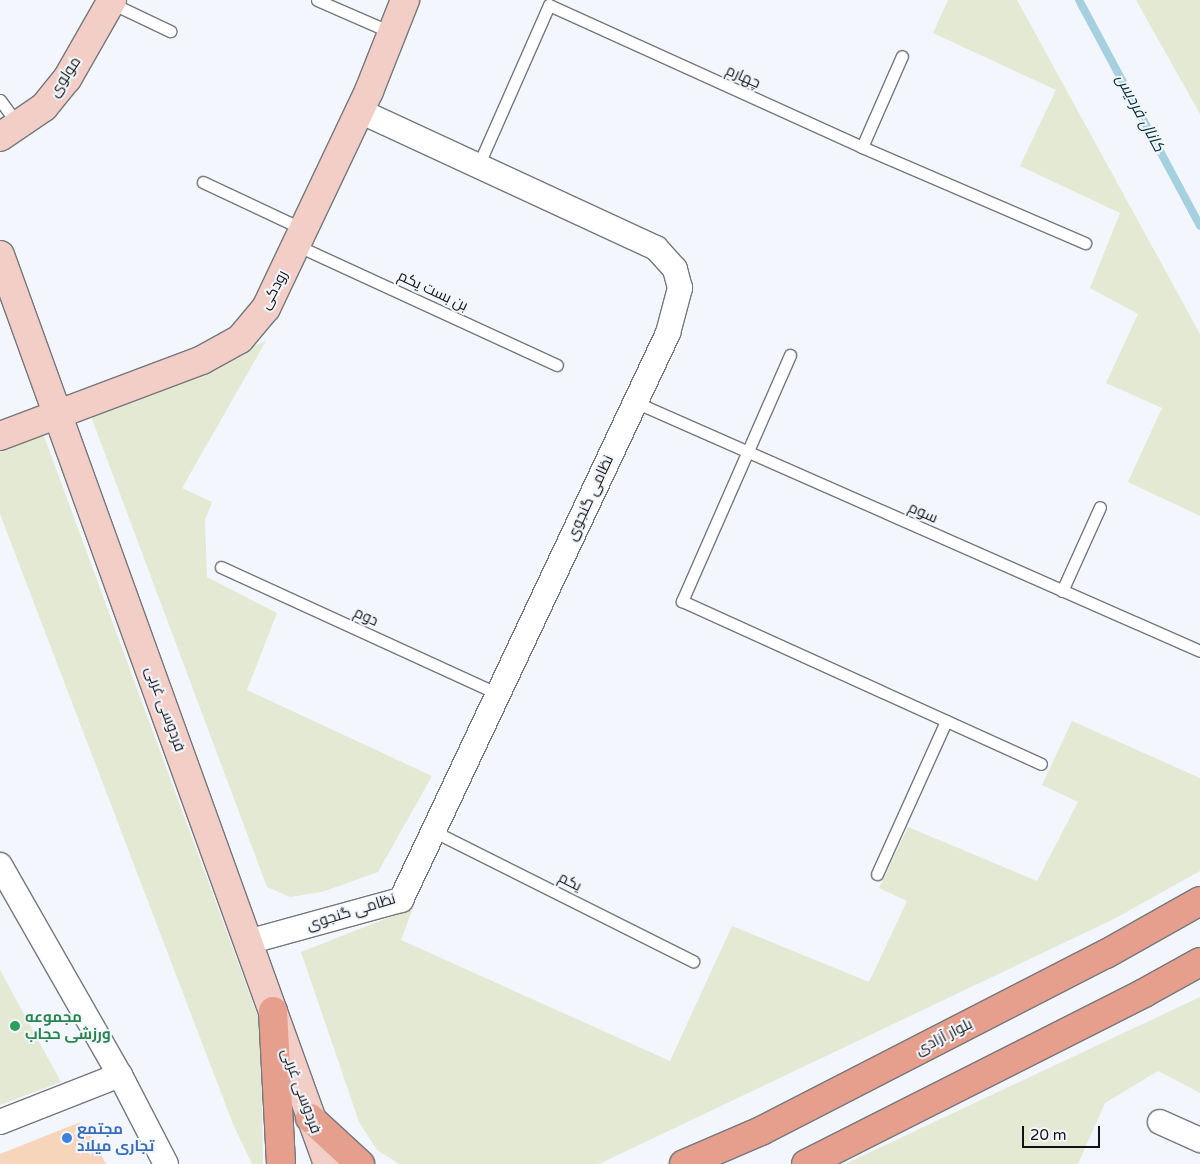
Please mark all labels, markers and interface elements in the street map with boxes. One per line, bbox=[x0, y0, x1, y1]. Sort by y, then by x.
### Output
street label: مولوی bbox=[45, 54, 85, 100]
street label: چهارم bbox=[723, 61, 763, 93]
water label: کانال فردیس bbox=[1112, 71, 1168, 155]
street label: رودکی bbox=[256, 267, 292, 313]
street label: بن بست یکم bbox=[395, 267, 471, 315]
street label: نظامی گنجوی bbox=[562, 452, 618, 544]
street label: سوم bbox=[905, 499, 941, 527]
street label: دوم bbox=[351, 604, 381, 630]
street label: فردوسی غربی bbox=[141, 664, 189, 754]
street label: یکم bbox=[555, 869, 585, 895]
street label: نظامی گنجوی bbox=[304, 890, 398, 934]
place label: مجموعه ورزشی حجاب bbox=[25, 1008, 111, 1043]
street label: بلوار آزادی bbox=[912, 1015, 976, 1059]
marker: مجموعه ورزشی حجاب bbox=[9, 1020, 21, 1032]
street label: فردوسی غربی bbox=[277, 1046, 325, 1136]
scale bar bbox=[1025, 1116, 1102, 1148]
place label: مجتمع تجاری میلاد bbox=[77, 1120, 154, 1155]
text: 20 m bbox=[1030, 1126, 1067, 1144]
marker: مجتمع تجاری میلاد bbox=[61, 1132, 73, 1144]

